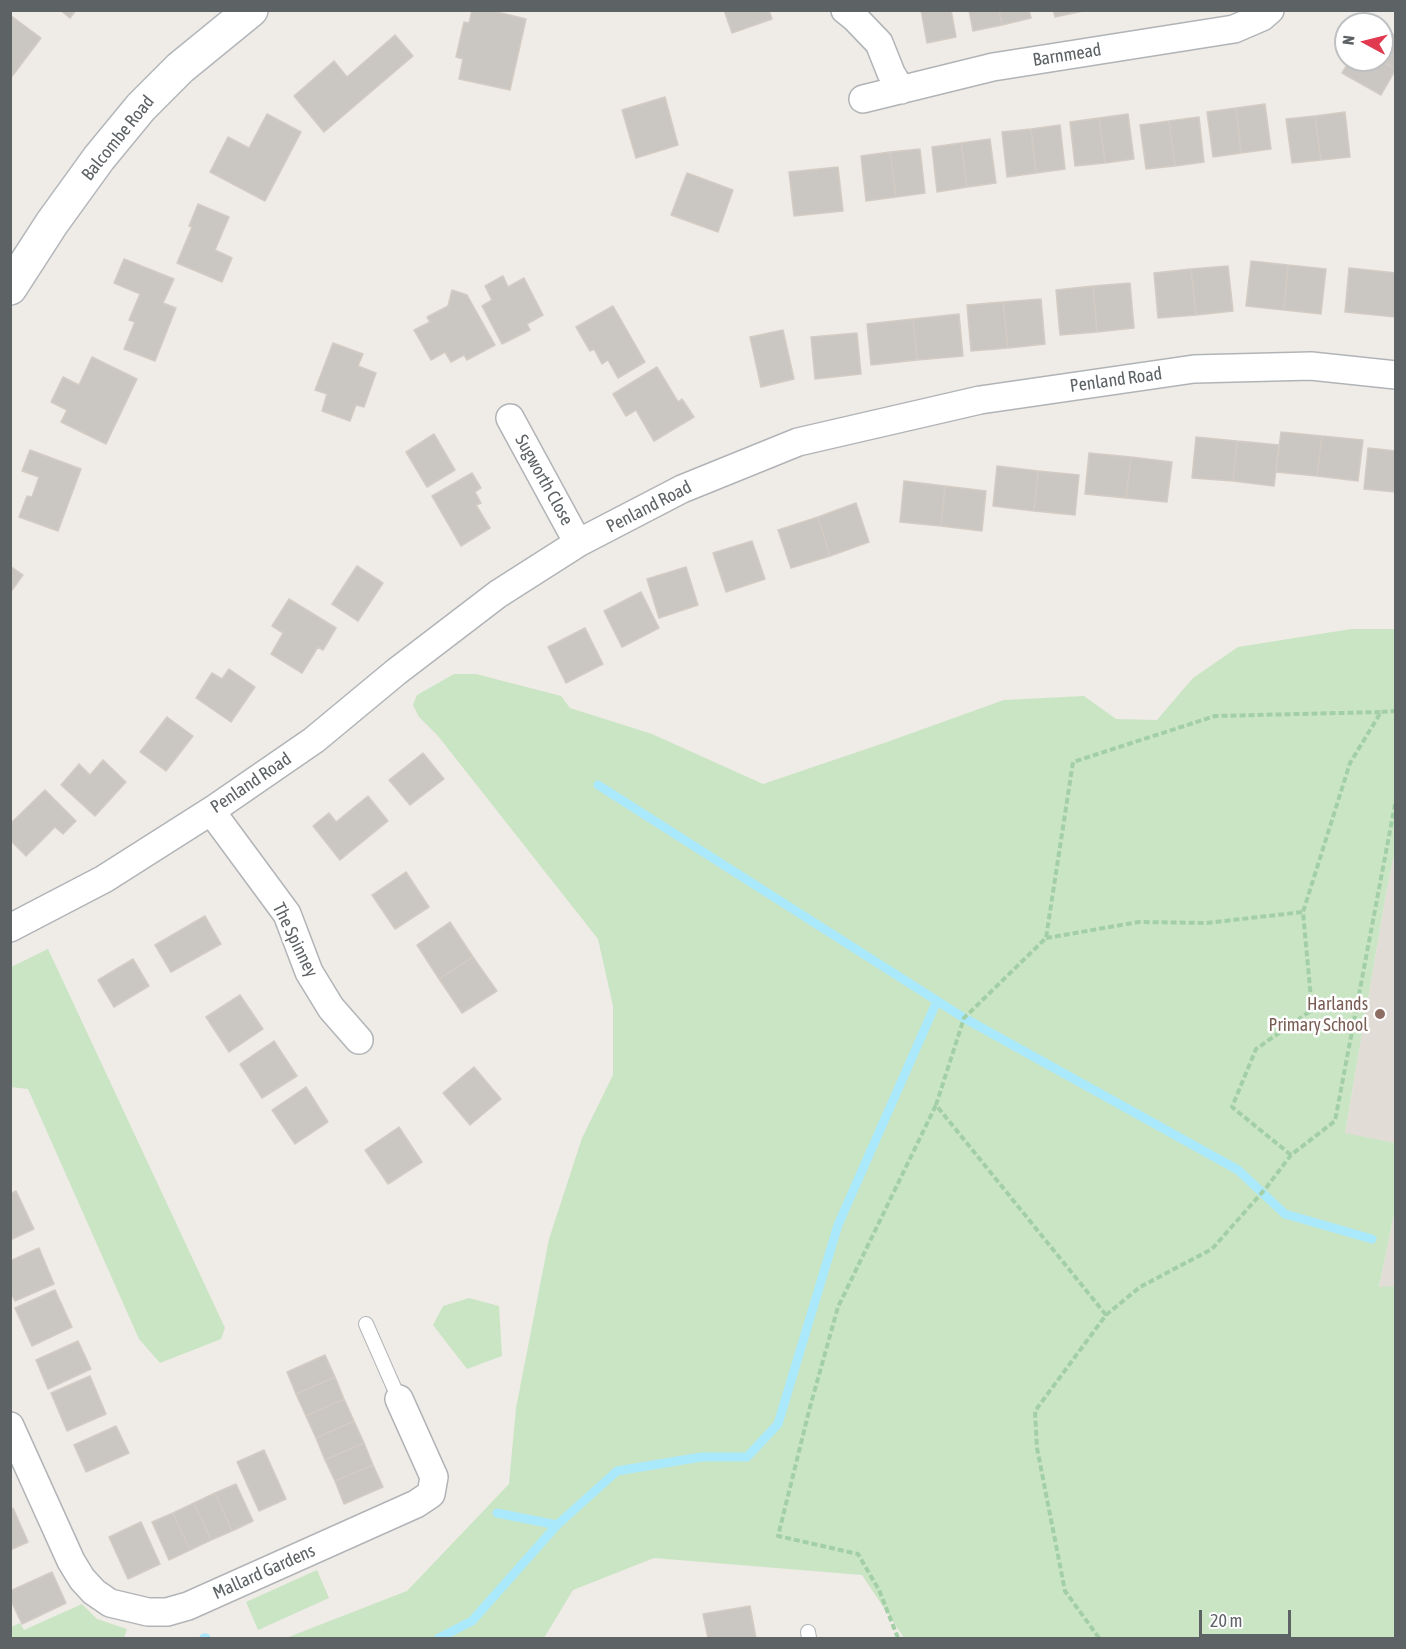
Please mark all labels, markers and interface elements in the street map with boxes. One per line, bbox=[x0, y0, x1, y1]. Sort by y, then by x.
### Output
north arrow bbox=[1334, 12, 1394, 72]
text: N bbox=[1339, 34, 1358, 46]
street label: Barnmead bbox=[1031, 39, 1103, 71]
street label: Balcombe Road bbox=[77, 91, 159, 185]
street label: Penland Road bbox=[1069, 363, 1163, 397]
street label: Sugworth Close bbox=[510, 431, 578, 529]
street label: Penland Road bbox=[603, 476, 695, 538]
street label: Penland Road bbox=[207, 748, 295, 818]
street label: The Spinney bbox=[268, 899, 322, 981]
place label: Harlands Primary School bbox=[1269, 993, 1368, 1036]
marker: Harlands Primary School bbox=[1373, 1007, 1387, 1021]
street label: Mallard Gardens bbox=[210, 1540, 318, 1604]
scale bar bbox=[1202, 1598, 1294, 1636]
text: 20 m bbox=[1210, 1610, 1242, 1631]

